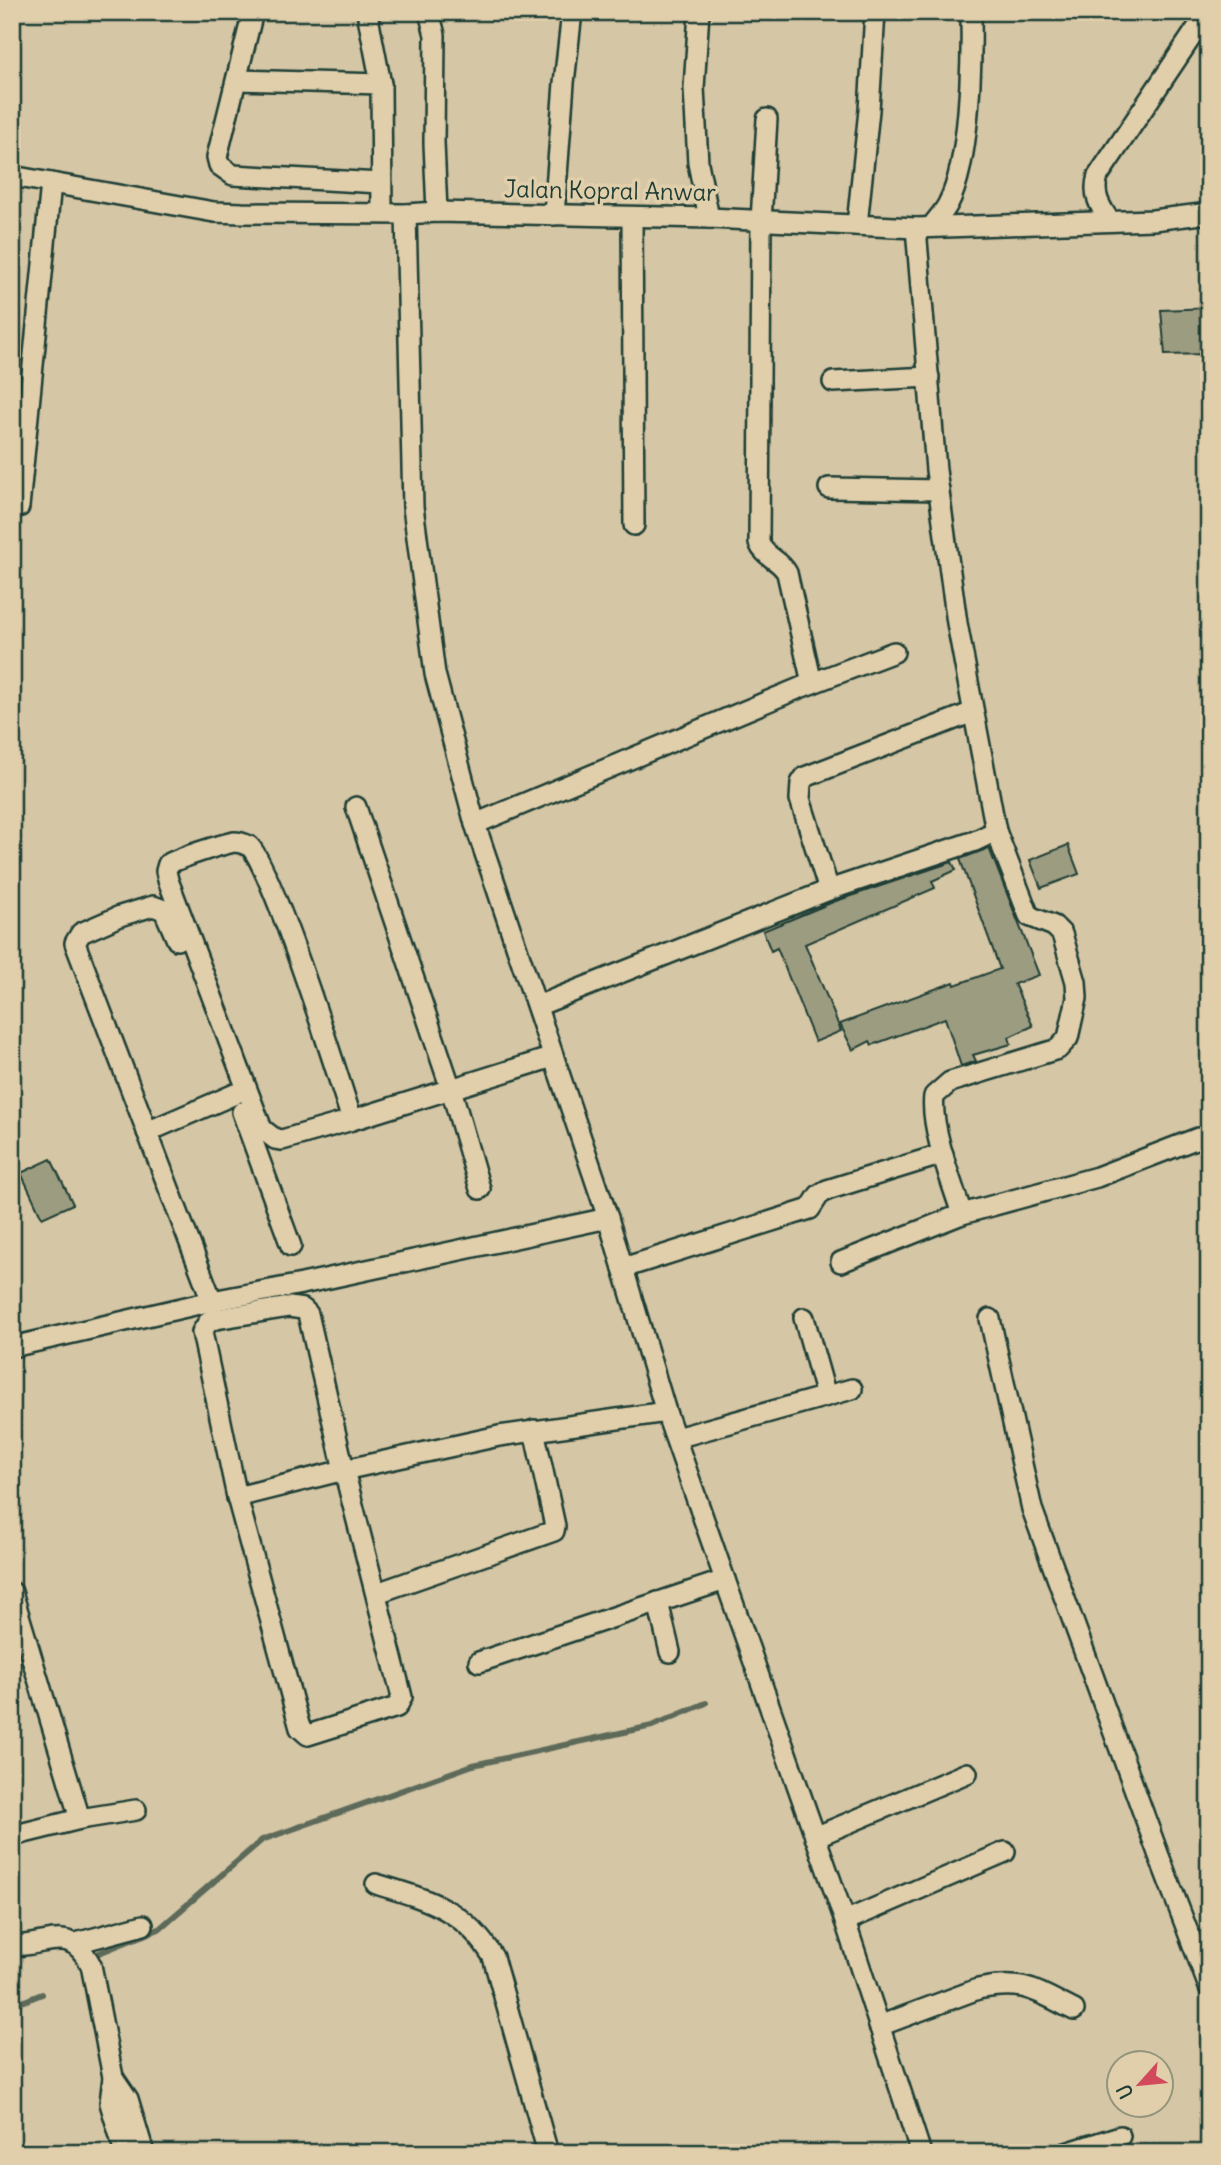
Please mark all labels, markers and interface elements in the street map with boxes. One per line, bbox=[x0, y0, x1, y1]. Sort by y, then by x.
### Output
street label: Jalan Kopral Anwar bbox=[504, 173, 717, 207]
north arrow bbox=[1106, 2050, 1176, 2120]
text: U bbox=[1111, 2080, 1138, 2103]

